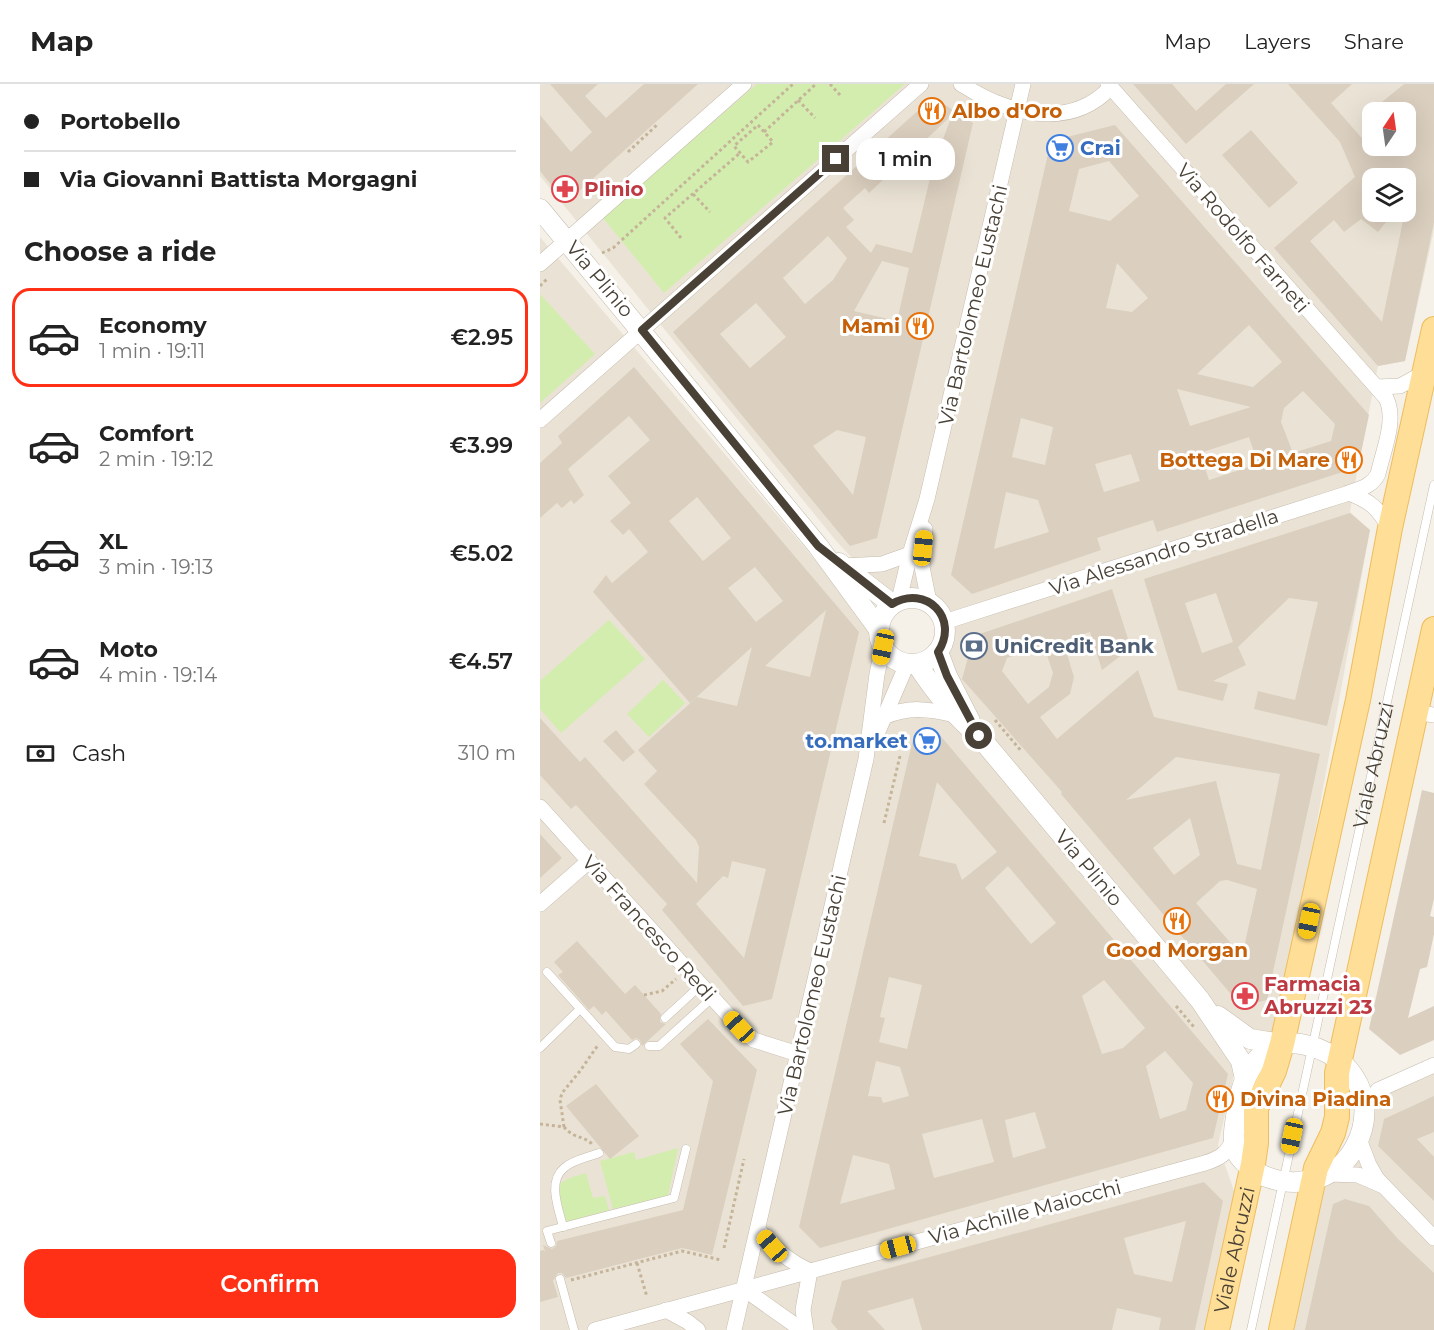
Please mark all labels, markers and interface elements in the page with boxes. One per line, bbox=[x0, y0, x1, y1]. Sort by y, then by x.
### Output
text: Map bbox=[30, 24, 93, 58]
text: Map bbox=[1164, 29, 1211, 54]
text: Layers bbox=[1244, 29, 1311, 54]
text: Share bbox=[1344, 29, 1404, 54]
restaurant icon: Albo d'Oro bbox=[917, 96, 947, 126]
place label: Albo d'Oro bbox=[951, 99, 1062, 123]
north arrow bbox=[1362, 102, 1416, 156]
map controls bbox=[1362, 102, 1416, 222]
text: Portobello bbox=[60, 108, 180, 135]
supermarket icon: Crai bbox=[1045, 133, 1075, 163]
place label: Crai bbox=[1080, 136, 1121, 160]
callout: 1 min bbox=[857, 138, 956, 180]
route end bbox=[822, 145, 849, 172]
text: 1 min bbox=[879, 147, 932, 171]
street label: Via Rodolfo Farneti bbox=[1172, 158, 1314, 318]
text: Via Giovanni Battista Morgagni bbox=[60, 166, 417, 193]
button: layers bbox=[1362, 168, 1416, 222]
pharmacy icon: Plinio bbox=[550, 174, 580, 204]
place label: Plinio bbox=[584, 177, 644, 201]
street label: Via Bartolomeo Eustachi bbox=[934, 182, 1012, 428]
text: Choose a ride bbox=[24, 235, 216, 268]
street label: Via Plinio bbox=[561, 236, 639, 322]
icon: car bbox=[27, 311, 81, 365]
restaurant icon: Mami bbox=[905, 311, 935, 341]
text: Economy bbox=[99, 312, 207, 339]
place label: Mami bbox=[842, 314, 900, 338]
text: €2.95 bbox=[450, 324, 513, 351]
text: 1 min · 19:11 bbox=[99, 339, 205, 363]
icon: car bbox=[27, 419, 81, 473]
text: Comfort bbox=[99, 420, 194, 447]
text: €3.99 bbox=[450, 432, 513, 459]
restaurant icon: Bottega Di Mare bbox=[1334, 445, 1364, 475]
text: 2 min · 19:12 bbox=[99, 447, 213, 471]
place label: Bottega Di Mare bbox=[1159, 448, 1330, 472]
street label: Via Alessandro Stradella bbox=[1046, 504, 1282, 600]
icon: car bbox=[27, 527, 81, 581]
text: XL bbox=[99, 528, 128, 555]
car bbox=[912, 529, 934, 567]
text: €5.02 bbox=[450, 540, 513, 567]
text: 3 min · 19:13 bbox=[99, 555, 213, 579]
car bbox=[870, 628, 896, 666]
bank icon: UniCredit Bank bbox=[959, 631, 989, 661]
place label: UniCredit Bank bbox=[994, 634, 1155, 658]
icon: car bbox=[27, 635, 81, 689]
text: Moto bbox=[99, 636, 158, 663]
text: €4.57 bbox=[449, 648, 513, 675]
text: 4 min · 19:14 bbox=[99, 663, 217, 687]
street label: Viale Abruzzi bbox=[1348, 700, 1399, 831]
route start bbox=[965, 722, 992, 749]
supermarket icon: to.market bbox=[912, 726, 942, 756]
place label: to.market bbox=[806, 729, 908, 753]
icon: cash bbox=[24, 737, 57, 770]
text: Cash bbox=[72, 740, 126, 767]
text: 310 m bbox=[458, 741, 516, 765]
street label: Via Plinio bbox=[1050, 825, 1128, 911]
street label: Via Francesco Redi bbox=[577, 850, 721, 1006]
street label: Via Bartolomeo Eustachi bbox=[773, 872, 851, 1118]
car bbox=[1296, 902, 1322, 940]
restaurant icon: Good Morgan bbox=[1162, 906, 1192, 936]
place label: Good Morgan bbox=[1106, 938, 1248, 962]
place label: Farmacia Abruzzi 23 bbox=[1263, 972, 1373, 1019]
pharmacy icon: Farmacia Abruzzi 23 bbox=[1230, 981, 1260, 1011]
car bbox=[720, 1008, 758, 1046]
restaurant icon: Divina Piadina bbox=[1205, 1084, 1235, 1114]
place label: Divina Piadina bbox=[1240, 1087, 1391, 1111]
car bbox=[1279, 1117, 1305, 1155]
street label: Via Achille Maiocchi bbox=[926, 1175, 1124, 1249]
street label: Viale Abruzzi bbox=[1209, 1184, 1260, 1315]
car bbox=[753, 1227, 791, 1265]
car bbox=[878, 1234, 918, 1260]
button: Confirm bbox=[24, 1249, 516, 1318]

